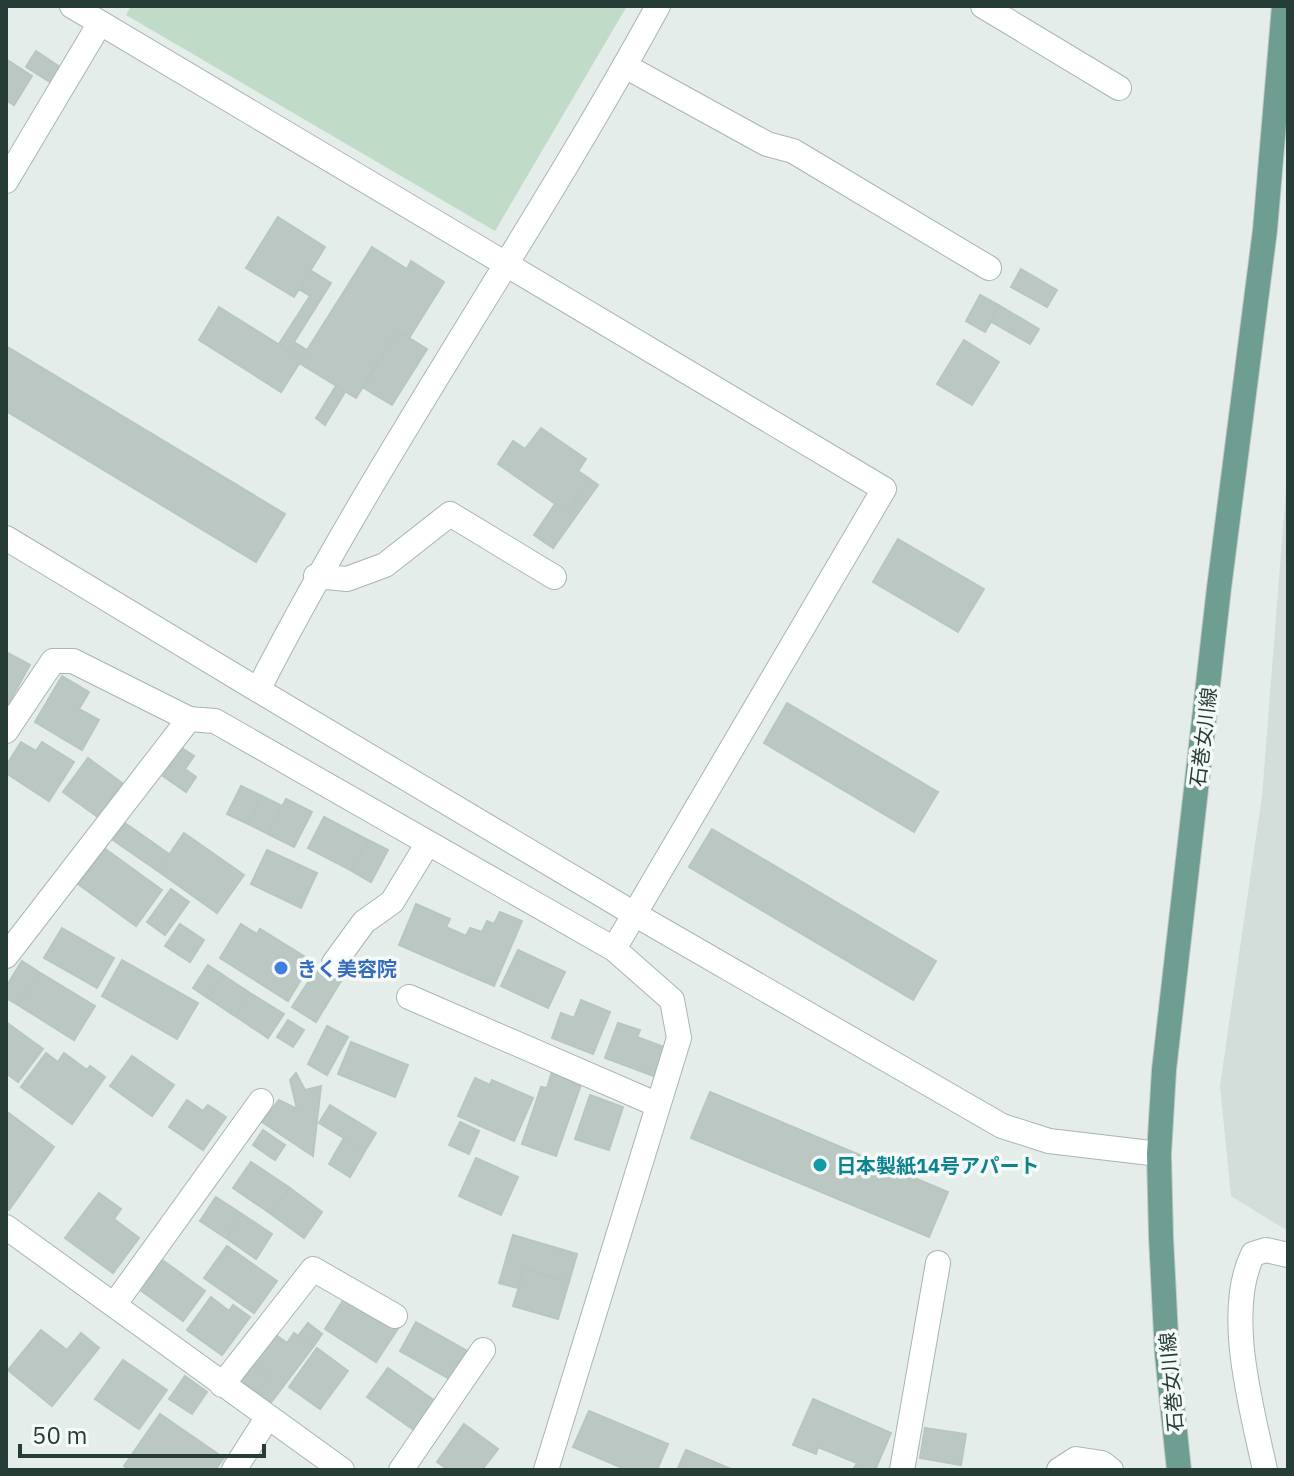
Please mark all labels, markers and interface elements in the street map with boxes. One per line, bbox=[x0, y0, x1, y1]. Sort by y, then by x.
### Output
street label: 石巻女川線 bbox=[1184, 686, 1222, 788]
place label: きく美容院 bbox=[297, 955, 397, 982]
marker: きく美容院 bbox=[272, 959, 290, 977]
place label: 日本製紙14号アパート bbox=[836, 1152, 1040, 1179]
marker: 日本製紙14号アパート bbox=[811, 1156, 829, 1174]
street label: 石巻女川線 bbox=[1153, 1331, 1189, 1433]
scale bar bbox=[20, 1408, 264, 1458]
text: 50 m bbox=[32, 1419, 87, 1451]

